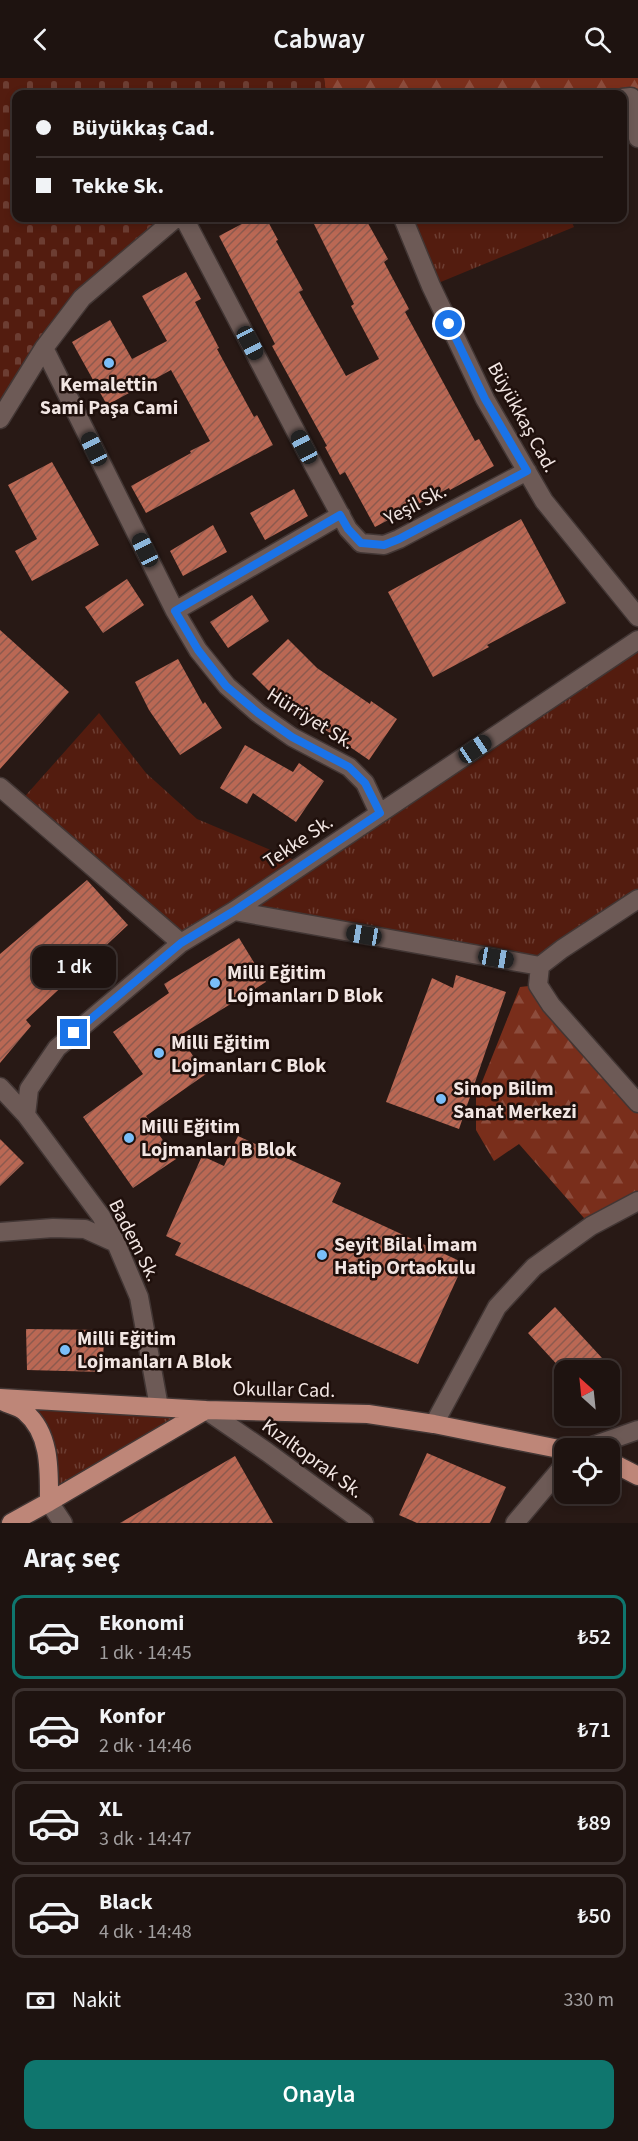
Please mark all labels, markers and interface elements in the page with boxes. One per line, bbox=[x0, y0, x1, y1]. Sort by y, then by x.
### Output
text: Cabway bbox=[273, 20, 365, 59]
icon: back bbox=[24, 23, 57, 56]
icon: search bbox=[581, 23, 614, 56]
text: Büyükkaş Cad. bbox=[72, 112, 215, 144]
text: Tekke Sk. bbox=[72, 170, 164, 202]
route start bbox=[435, 310, 462, 337]
car bbox=[234, 323, 266, 363]
marker: Kemalettin Sami Paşa Cami bbox=[102, 356, 116, 370]
street label: Büyükkaş Cad. bbox=[480, 357, 564, 478]
place label: Kemalettin Sami Paşa Cami bbox=[40, 371, 178, 422]
car bbox=[288, 427, 320, 467]
car bbox=[78, 429, 110, 469]
street label: Yeşil Sk. bbox=[378, 477, 452, 533]
car bbox=[129, 530, 161, 570]
street label: Hürriyet Sk. bbox=[261, 681, 360, 757]
car bbox=[455, 731, 495, 767]
street label: Tekke Sk. bbox=[258, 808, 339, 875]
car bbox=[345, 923, 383, 947]
callout: 1 dk bbox=[32, 946, 116, 988]
car bbox=[477, 946, 515, 970]
text: 1 dk bbox=[56, 953, 92, 981]
place label: Milli Eğitim Lojmanları D Blok bbox=[227, 959, 383, 1010]
marker: Milli Eğitim Lojmanları D Blok bbox=[208, 976, 222, 990]
route end bbox=[60, 1019, 87, 1046]
place label: Milli Eğitim Lojmanları C Blok bbox=[171, 1029, 326, 1080]
marker: Milli Eğitim Lojmanları C Blok bbox=[152, 1046, 166, 1060]
place label: Sinop Bilim Sanat Merkezi bbox=[453, 1075, 577, 1126]
marker: Sinop Bilim Sanat Merkezi bbox=[434, 1092, 448, 1106]
place label: Milli Eğitim Lojmanları B Blok bbox=[141, 1113, 297, 1164]
marker: Milli Eğitim Lojmanları B Blok bbox=[122, 1131, 136, 1145]
street label: Badem Sk. bbox=[101, 1194, 167, 1287]
place label: Seyit Bilal İmam Hatip Ortaokulu bbox=[334, 1231, 477, 1282]
marker: Seyit Bilal İmam Hatip Ortaokulu bbox=[315, 1248, 329, 1262]
place label: Milli Eğitim Lojmanları A Blok bbox=[77, 1325, 232, 1376]
marker: Milli Eğitim Lojmanları A Blok bbox=[58, 1343, 72, 1357]
north arrow bbox=[554, 1360, 620, 1426]
map controls bbox=[554, 1360, 620, 1504]
street label: Okullar Cad. bbox=[232, 1375, 336, 1405]
street label: Kızıltoprak Sk. bbox=[256, 1412, 369, 1505]
button: locate bbox=[554, 1438, 620, 1504]
text: Araç seç bbox=[24, 1539, 120, 1578]
text: Ekonomi bbox=[99, 1607, 184, 1639]
icon: car bbox=[27, 1610, 81, 1664]
text: ₺52 bbox=[577, 1621, 611, 1653]
text: 1 dk · 14:45 bbox=[99, 1639, 192, 1667]
text: Konfor bbox=[99, 1700, 165, 1732]
icon: car bbox=[27, 1703, 81, 1757]
text: ₺71 bbox=[577, 1714, 611, 1746]
text: 2 dk · 14:46 bbox=[99, 1732, 192, 1760]
text: XL bbox=[99, 1793, 123, 1825]
icon: car bbox=[27, 1796, 81, 1850]
text: ₺89 bbox=[577, 1807, 611, 1839]
text: 3 dk · 14:47 bbox=[99, 1825, 192, 1853]
text: Black bbox=[99, 1886, 153, 1918]
icon: car bbox=[27, 1889, 81, 1943]
text: ₺50 bbox=[577, 1900, 611, 1932]
text: 4 dk · 14:48 bbox=[99, 1918, 192, 1946]
icon: cash bbox=[24, 1984, 57, 2017]
text: Nakit bbox=[72, 1984, 121, 2016]
text: 330 m bbox=[564, 1986, 614, 2014]
button: Onayla bbox=[24, 2060, 614, 2129]

